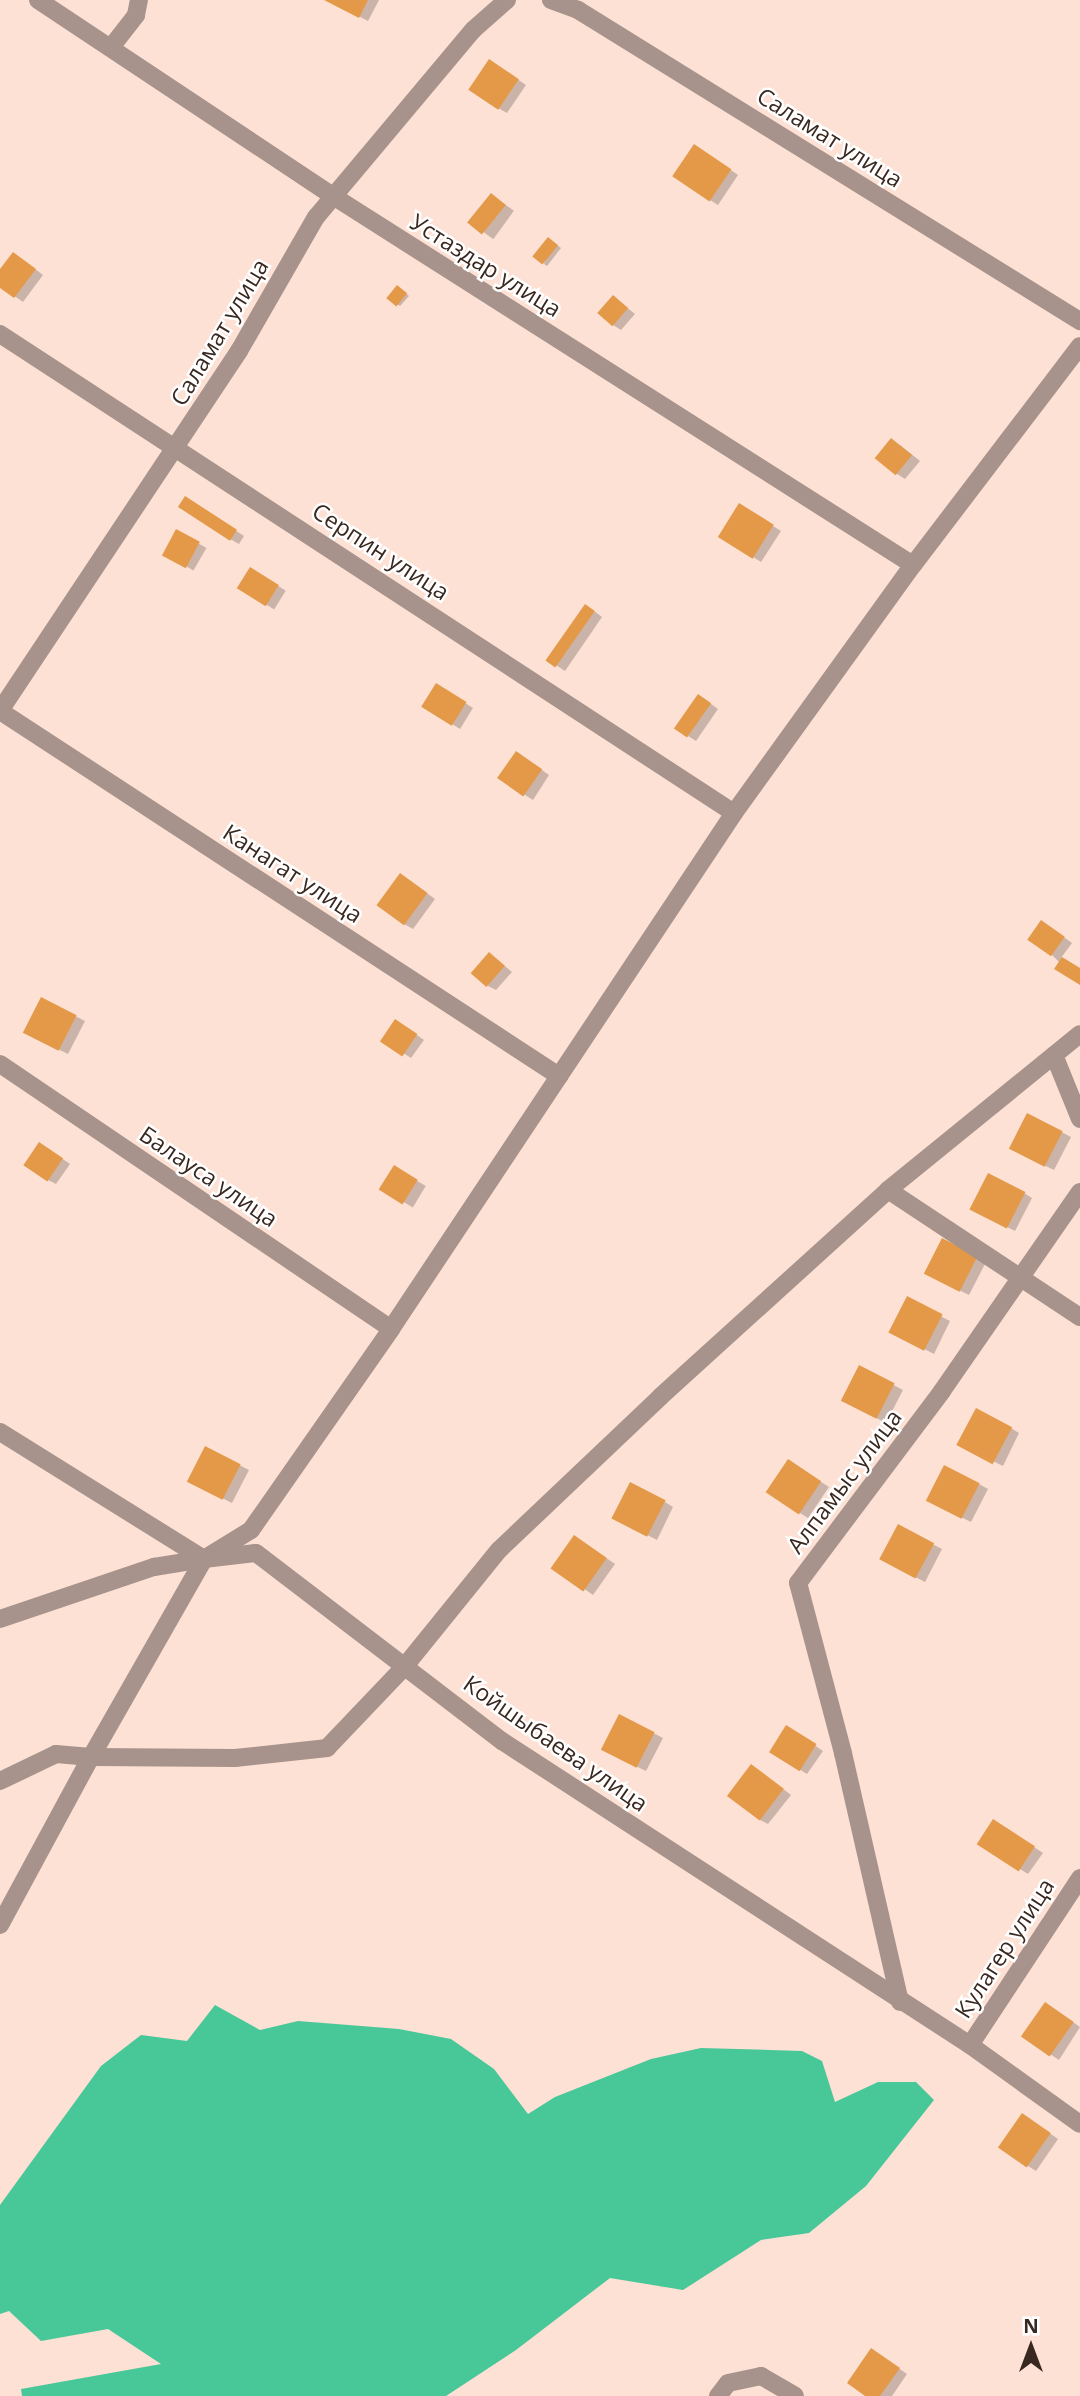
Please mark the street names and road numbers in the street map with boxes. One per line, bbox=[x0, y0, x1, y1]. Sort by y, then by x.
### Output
street label: Саламат улица bbox=[752, 81, 908, 193]
street label: Устаздар улица bbox=[406, 208, 566, 322]
street label: Саламат улица bbox=[164, 254, 274, 410]
street label: Серпин улица bbox=[307, 497, 455, 605]
street label: Канагат улица bbox=[218, 818, 368, 928]
street label: Балауса улица bbox=[135, 1120, 283, 1232]
street label: Алпамыс улица bbox=[781, 1404, 907, 1558]
street label: Койшыбаева улица bbox=[459, 1669, 653, 1817]
street label: Кулагер улица bbox=[949, 1873, 1059, 2023]

